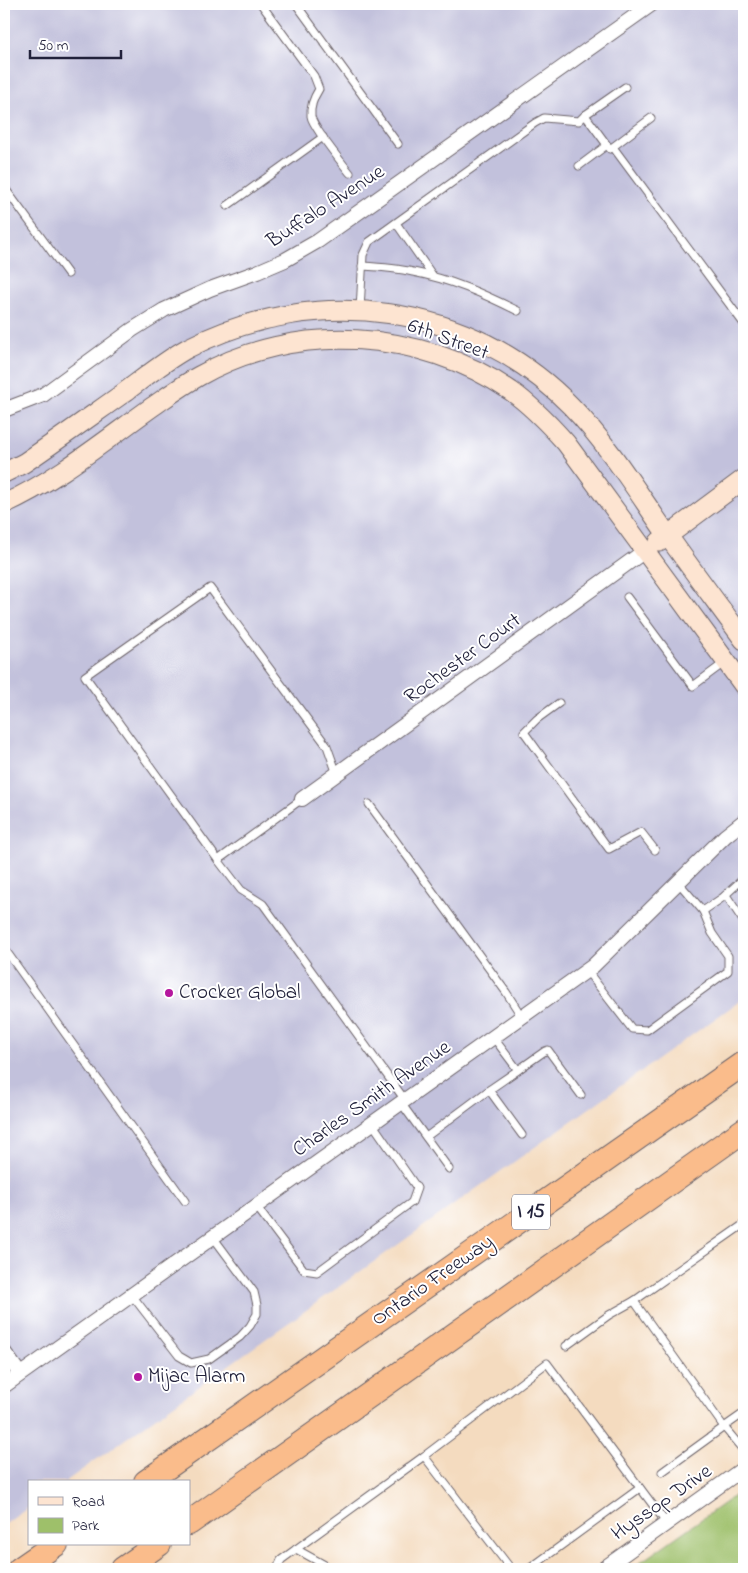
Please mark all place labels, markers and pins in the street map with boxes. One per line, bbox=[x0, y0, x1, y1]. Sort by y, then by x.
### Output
place label: Crocker Global bbox=[179, 978, 301, 1008]
marker: Crocker Global bbox=[163, 987, 175, 999]
place label: Mijac Alarm bbox=[148, 1362, 245, 1392]
marker: Mijac Alarm bbox=[132, 1371, 144, 1383]

